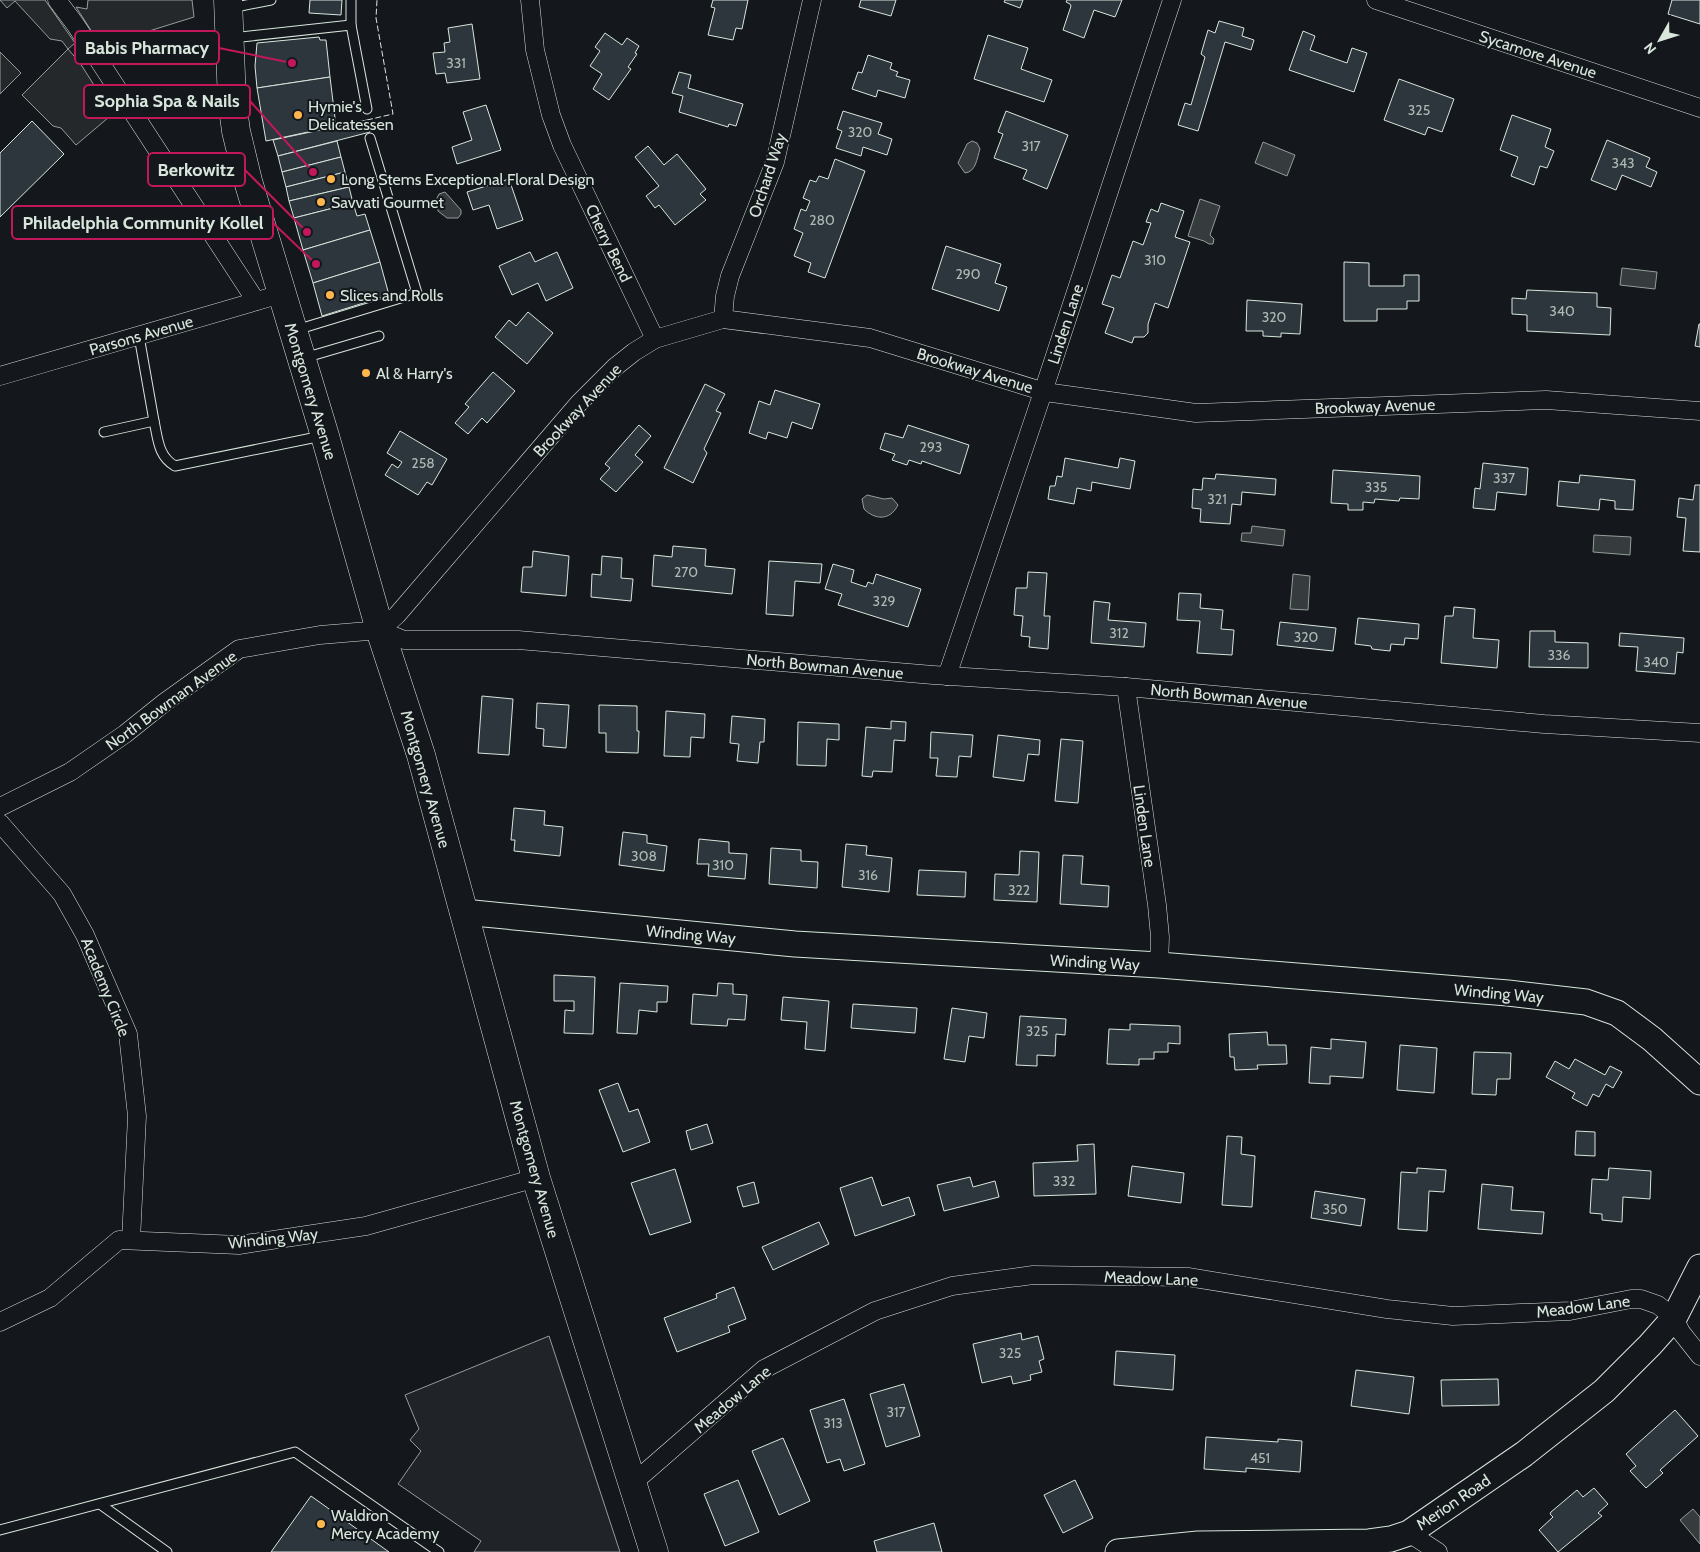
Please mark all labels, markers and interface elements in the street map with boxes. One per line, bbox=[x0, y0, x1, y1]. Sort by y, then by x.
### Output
north arrow bbox=[1635, 15, 1685, 65]
street label: Sycamore Avenue bbox=[1477, 27, 1599, 82]
callout: Babis Pharmacy bbox=[75, 31, 219, 64]
text: Babis Pharmacy bbox=[85, 37, 210, 59]
text: N bbox=[1640, 39, 1660, 58]
house number: 331 bbox=[446, 54, 466, 72]
callout: Sophia Spa & Nails bbox=[84, 85, 250, 118]
text: Sophia Spa & Nails bbox=[94, 90, 240, 112]
place label: Hymie's Delicatessen bbox=[308, 97, 394, 134]
house number: 325 bbox=[1408, 101, 1430, 119]
marker: Hymie's Delicatessen bbox=[292, 109, 304, 121]
house number: 320 bbox=[848, 123, 873, 141]
street label: Orchard Way bbox=[745, 130, 790, 220]
house number: 317 bbox=[1021, 137, 1041, 155]
callout: Berkowitz bbox=[148, 153, 245, 186]
house number: 343 bbox=[1611, 154, 1635, 172]
text: Berkowitz bbox=[157, 159, 235, 181]
place label: Long Stems Exceptional Floral Design bbox=[341, 170, 595, 189]
marker: Long Stems Exceptional Floral Design bbox=[325, 173, 337, 185]
place label: Savvati Gourmet bbox=[331, 193, 444, 212]
marker: Savvati Gourmet bbox=[315, 196, 327, 208]
street label: Cherry Bend bbox=[582, 201, 636, 285]
callout: Philadelphia Community Kollel bbox=[12, 206, 273, 239]
house number: 280 bbox=[809, 211, 835, 229]
text: Philadelphia Community Kollel bbox=[22, 212, 264, 234]
house number: 310 bbox=[1144, 251, 1166, 269]
house number: 290 bbox=[955, 265, 981, 283]
street label: Linden Lane bbox=[1044, 282, 1087, 366]
place label: Slices and Rolls bbox=[340, 286, 444, 305]
marker: Slices and Rolls bbox=[324, 289, 336, 301]
house number: 340 bbox=[1549, 302, 1575, 320]
house number: 320 bbox=[1262, 308, 1287, 326]
street label: Parsons Avenue bbox=[87, 312, 195, 359]
street label: Montgomery Avenue bbox=[281, 320, 340, 462]
street label: Brookway Avenue bbox=[915, 344, 1035, 397]
street label: Brookway Avenue bbox=[529, 360, 625, 461]
place label: Al & Harry's bbox=[376, 364, 453, 383]
marker: Al & Harry's bbox=[360, 367, 372, 379]
street label: Brookway Avenue bbox=[1315, 395, 1436, 418]
house number: 293 bbox=[920, 438, 942, 456]
house number: 258 bbox=[411, 454, 435, 472]
house number: 337 bbox=[1493, 469, 1515, 487]
house number: 335 bbox=[1365, 478, 1387, 496]
house number: 321 bbox=[1207, 490, 1227, 508]
house number: 270 bbox=[674, 563, 698, 581]
house number: 329 bbox=[873, 592, 895, 610]
house number: 312 bbox=[1109, 624, 1129, 642]
house number: 320 bbox=[1294, 628, 1319, 646]
street label: North Bowman Avenue bbox=[102, 646, 241, 754]
house number: 336 bbox=[1547, 646, 1571, 664]
street label: North Bowman Avenue bbox=[746, 650, 904, 683]
house number: 340 bbox=[1643, 653, 1669, 671]
street label: North Bowman Avenue bbox=[1150, 680, 1308, 713]
street label: Montgomery Avenue bbox=[397, 708, 454, 850]
street label: Linden Lane bbox=[1129, 784, 1160, 868]
house number: 308 bbox=[631, 847, 657, 865]
house number: 310 bbox=[712, 856, 734, 874]
house number: 316 bbox=[858, 866, 878, 884]
house number: 322 bbox=[1008, 881, 1030, 899]
street label: Winding Way bbox=[645, 921, 737, 948]
street label: Academy Circle bbox=[77, 935, 134, 1039]
street label: Winding Way bbox=[1049, 951, 1140, 974]
street label: Winding Way bbox=[1453, 980, 1545, 1007]
house number: 325 bbox=[1026, 1022, 1048, 1040]
street label: Montgomery Avenue bbox=[506, 1098, 563, 1240]
house number: 332 bbox=[1053, 1172, 1075, 1190]
house number: 350 bbox=[1323, 1200, 1348, 1218]
street label: Winding Way bbox=[227, 1224, 319, 1253]
street label: Meadow Lane bbox=[1104, 1267, 1198, 1290]
street label: Meadow Lane bbox=[1535, 1291, 1631, 1322]
house number: 325 bbox=[999, 1344, 1021, 1362]
street label: Meadow Lane bbox=[690, 1362, 775, 1437]
house number: 317 bbox=[886, 1403, 906, 1421]
house number: 313 bbox=[823, 1414, 843, 1432]
house number: 451 bbox=[1250, 1449, 1270, 1467]
street label: Merion Road bbox=[1413, 1471, 1494, 1534]
place label: Waldron Mercy Academy bbox=[331, 1506, 439, 1543]
marker: Waldron Mercy Academy bbox=[315, 1518, 327, 1530]

